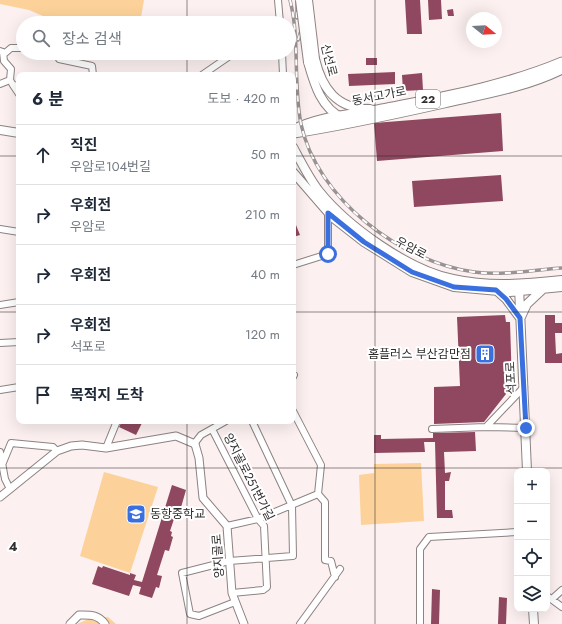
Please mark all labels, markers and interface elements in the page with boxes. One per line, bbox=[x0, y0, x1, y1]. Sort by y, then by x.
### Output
north arrow bbox=[466, 12, 502, 48]
search box bbox=[16, 16, 296, 60]
icon: search bbox=[30, 27, 52, 49]
text: 장소 검색 bbox=[62, 28, 122, 50]
street label: 신선로 bbox=[316, 42, 342, 78]
street label: 동서고가로 bbox=[350, 82, 408, 110]
text: 6 분 bbox=[32, 87, 64, 111]
text: 도보 · 420 m bbox=[208, 89, 280, 108]
road number: 22 bbox=[416, 90, 440, 108]
text: 직진 bbox=[70, 134, 98, 156]
icon: ahead bbox=[32, 144, 54, 166]
text: 50 m bbox=[251, 145, 280, 164]
text: 우암로104번길 bbox=[70, 157, 151, 176]
text: 우회전 bbox=[70, 194, 111, 216]
icon: right bbox=[32, 204, 54, 226]
text: 210 m bbox=[245, 205, 280, 224]
text: 우암로 bbox=[70, 217, 106, 236]
street label: 우암로 bbox=[392, 232, 430, 264]
route start bbox=[319, 245, 337, 263]
icon: right bbox=[32, 264, 54, 286]
text: 우회전 bbox=[70, 264, 111, 286]
text: 40 m bbox=[251, 265, 280, 284]
text: 우회전 bbox=[70, 314, 111, 336]
icon: right bbox=[32, 324, 54, 346]
text: 120 m bbox=[245, 325, 280, 344]
text: 석포로 bbox=[70, 337, 106, 356]
building icon: 홈플러스 부산감만점 bbox=[474, 343, 496, 365]
place label: 홈플러스 부산감만점 bbox=[368, 345, 471, 363]
street label: 석포로 bbox=[501, 361, 521, 395]
icon: arrive bbox=[32, 384, 54, 406]
text: 목적지 도착 bbox=[70, 384, 144, 406]
route end bbox=[517, 419, 535, 437]
street label: 양지골로251번가길 bbox=[219, 430, 279, 524]
map controls bbox=[514, 468, 550, 612]
button: + bbox=[514, 468, 550, 504]
school or university icon: 동항중학교 bbox=[125, 503, 147, 525]
button: − bbox=[514, 504, 550, 540]
place label: 동항중학교 bbox=[150, 505, 205, 523]
street label: 양지골로 bbox=[207, 533, 229, 579]
text: 4 bbox=[8, 537, 18, 556]
button: locate bbox=[514, 540, 550, 576]
button: layers bbox=[514, 576, 550, 612]

